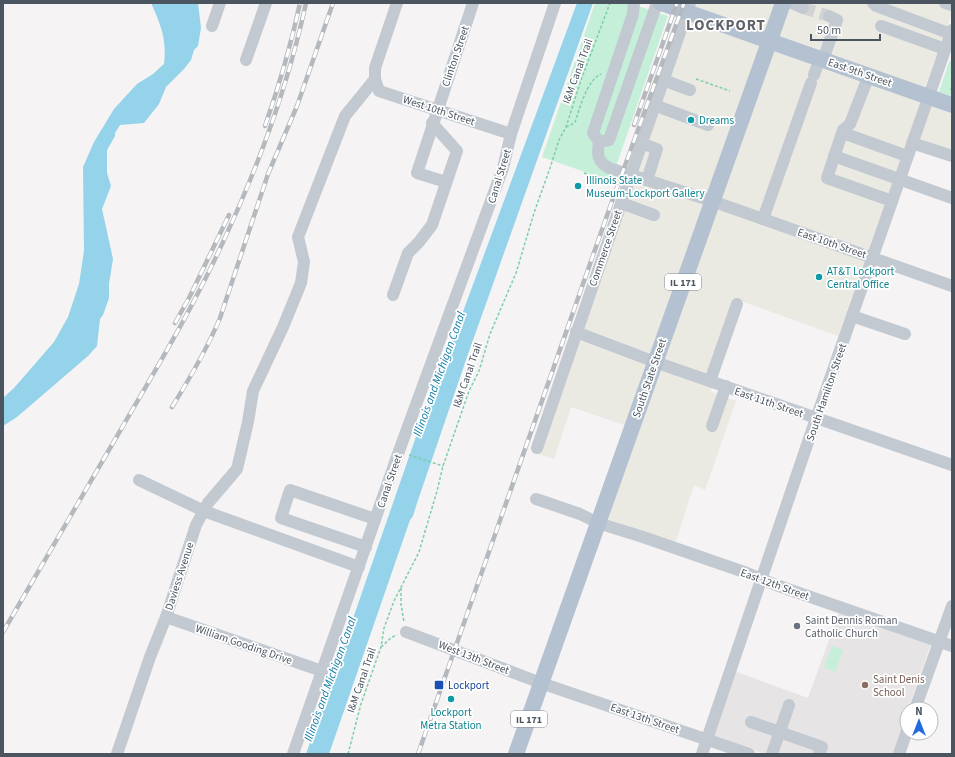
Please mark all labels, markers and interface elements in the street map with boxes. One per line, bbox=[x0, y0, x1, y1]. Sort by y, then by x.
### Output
district label: LOCKPORT bbox=[686, 15, 766, 36]
scale bar bbox=[811, 16, 880, 42]
text: 50 m bbox=[817, 22, 841, 39]
street label: Clinton Street bbox=[438, 24, 473, 88]
street label: I&M Canal Trail bbox=[559, 36, 596, 106]
street label: East 9th Street bbox=[826, 55, 894, 90]
street label: West 10th Street bbox=[401, 92, 477, 129]
place label: Dreams bbox=[699, 113, 734, 128]
marker: Dreams bbox=[686, 115, 696, 125]
street label: Canal Street bbox=[484, 147, 515, 205]
place label: Illinois State Museum-Lockport Gallery bbox=[586, 173, 705, 201]
marker: Illinois State Museum-Lockport Gallery bbox=[573, 181, 583, 191]
street label: Commerce Street bbox=[585, 208, 626, 288]
street label: East 10th Street bbox=[795, 225, 869, 262]
place label: AT&T Lockport Central Office bbox=[827, 264, 895, 292]
marker: AT&T Lockport Central Office bbox=[814, 272, 824, 282]
road number: IL 171 bbox=[665, 274, 701, 290]
water label: Illinois and Michigan Canal bbox=[409, 309, 470, 439]
street label: South State Street bbox=[629, 336, 670, 420]
street label: I&M Canal Trail bbox=[449, 340, 486, 410]
street label: South Hamilton Street bbox=[803, 341, 850, 443]
street label: East 11th Street bbox=[732, 384, 806, 421]
street label: Canal Street bbox=[373, 452, 406, 510]
street label: Daviess Avenue bbox=[161, 540, 198, 612]
street label: East 12th Street bbox=[738, 565, 812, 604]
place label: Saint Dennis Roman Catholic Church bbox=[805, 613, 898, 641]
water label: Illinois and Michigan Canal bbox=[300, 614, 361, 744]
street label: William Gooding Drive bbox=[193, 621, 295, 668]
marker: Saint Dennis Roman Catholic Church bbox=[792, 621, 802, 631]
street label: West 13th Street bbox=[436, 637, 512, 678]
street label: I&M Canal Trail bbox=[343, 645, 380, 715]
place label: Saint Denis School bbox=[873, 672, 925, 700]
place label: Lockport bbox=[448, 678, 490, 693]
marker: Lockport bbox=[433, 679, 445, 691]
marker: Saint Denis School bbox=[860, 680, 870, 690]
marker: Lockport Metra Station bbox=[446, 694, 456, 704]
street label: East 13th Street bbox=[608, 700, 682, 737]
north arrow bbox=[899, 701, 939, 741]
text: N bbox=[915, 704, 923, 719]
place label: Lockport Metra Station bbox=[420, 705, 482, 733]
road number: IL 171 bbox=[511, 711, 547, 727]

